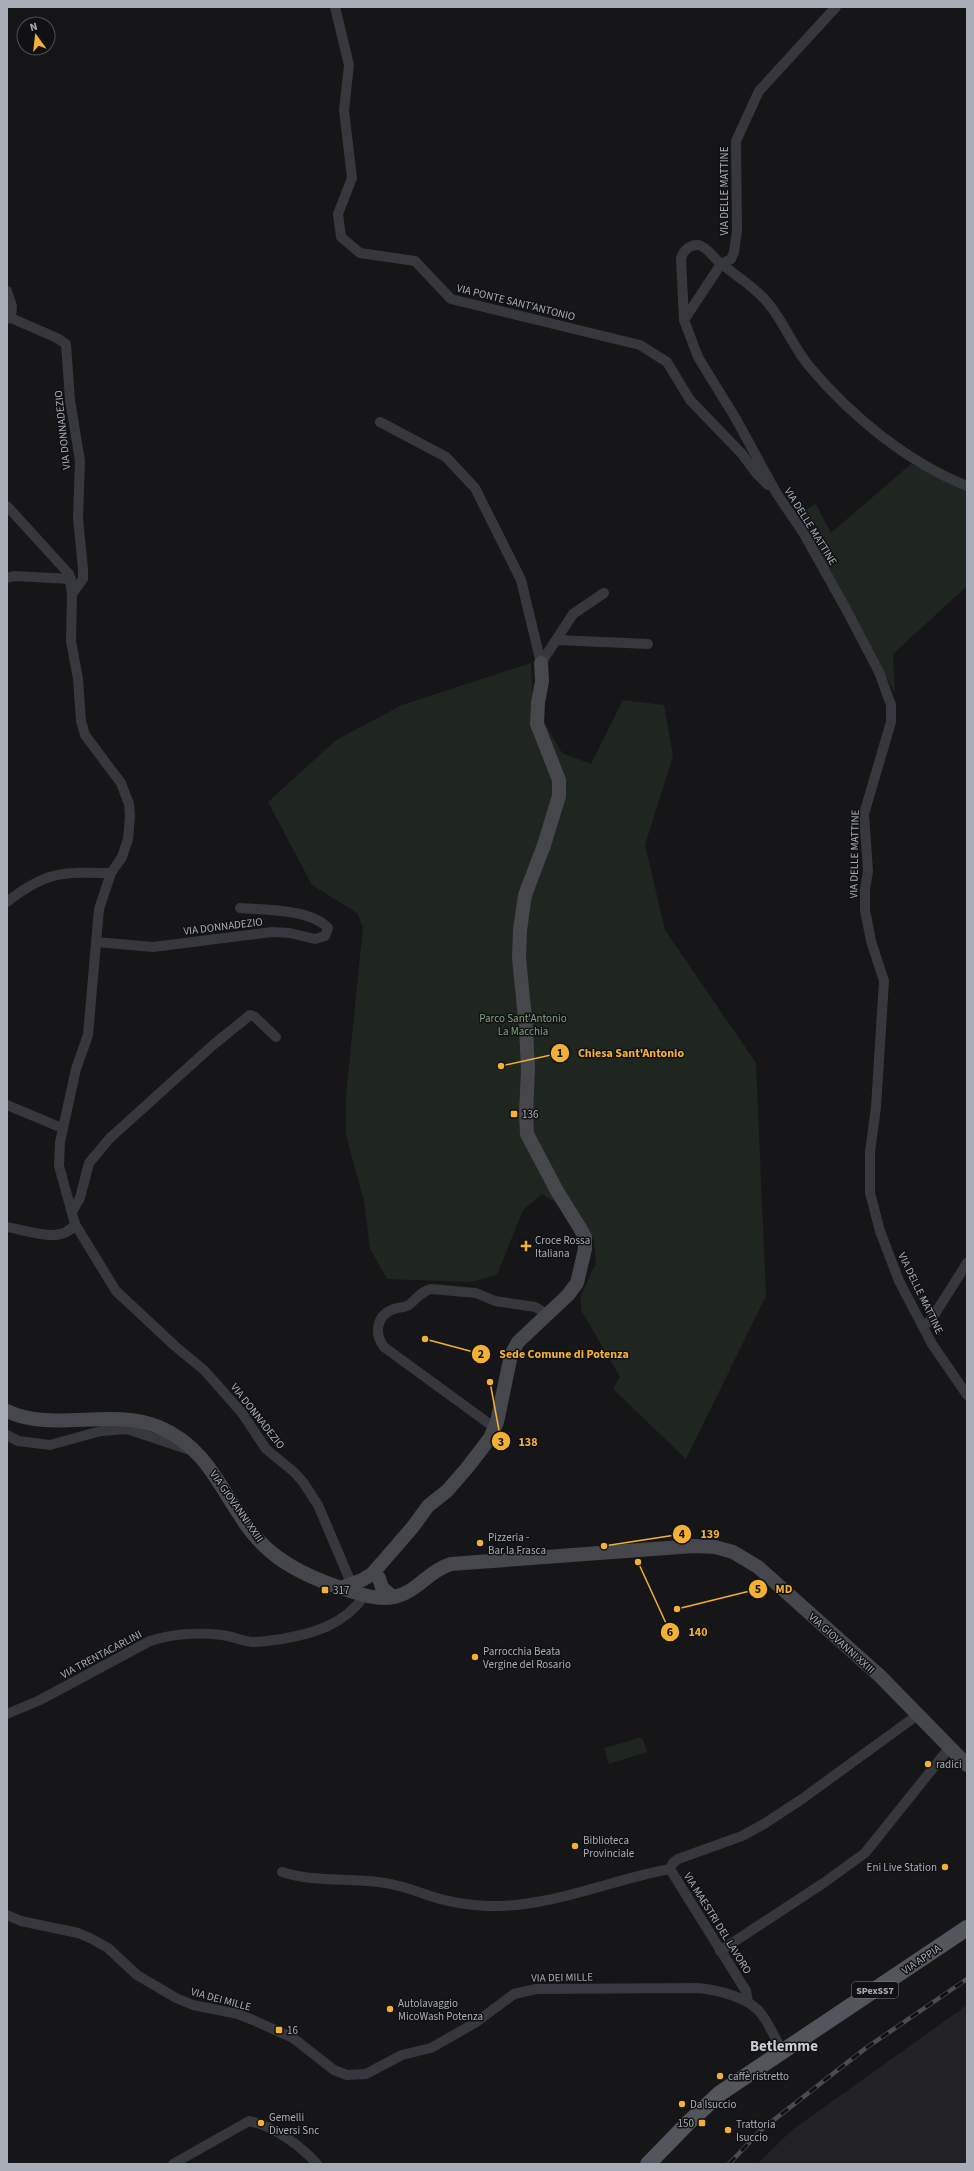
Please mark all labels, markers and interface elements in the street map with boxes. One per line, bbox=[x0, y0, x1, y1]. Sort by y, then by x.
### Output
north arrow bbox=[16, 16, 56, 56]
text: N bbox=[28, 19, 39, 35]
street label: VIA DELLE MATTINE bbox=[717, 146, 732, 235]
street label: VIA PONTE SANT'ANTONIO bbox=[455, 280, 577, 324]
street label: VIA DONNADEZIO bbox=[51, 390, 74, 470]
street label: VIA DELLE MATTINE bbox=[781, 485, 841, 568]
street label: VIA DELLE MATTINE bbox=[846, 809, 863, 899]
street label: VIA DONNADEZIO bbox=[183, 914, 264, 939]
park label: Parco Sant'Antonio La Macchia bbox=[479, 1011, 567, 1039]
callout: Chiesa Sant'Antonio bbox=[550, 1041, 692, 1065]
text: 1 bbox=[557, 1045, 563, 1062]
text: Chiesa Sant'Antonio bbox=[578, 1045, 684, 1062]
place label: 136 bbox=[522, 1107, 539, 1122]
marker: 136 bbox=[509, 1109, 519, 1119]
place label: Croce Rossa Italiana bbox=[535, 1233, 590, 1261]
marker: Croce Rossa Italiana bbox=[520, 1240, 532, 1252]
street label: VIA DELLE MATTINE bbox=[894, 1250, 947, 1337]
callout: Sede Comune di Potenza bbox=[471, 1342, 636, 1366]
text: 2 bbox=[478, 1346, 484, 1363]
text: Sede Comune di Potenza bbox=[499, 1346, 629, 1363]
street label: VIA DONNADEZIO bbox=[227, 1380, 288, 1452]
callout: 138 bbox=[491, 1429, 546, 1453]
text: 3 bbox=[498, 1434, 504, 1451]
text: 138 bbox=[518, 1434, 538, 1451]
street label: VIA GIOVANNI XXIII bbox=[206, 1467, 267, 1545]
callout: 139 bbox=[672, 1522, 727, 1546]
text: 4 bbox=[679, 1526, 686, 1543]
text: 139 bbox=[700, 1526, 720, 1543]
place label: Pizzeria - Bar la Frasca bbox=[488, 1530, 546, 1558]
marker: Pizzeria - Bar la Frasca bbox=[475, 1538, 485, 1548]
callout: MD bbox=[748, 1577, 801, 1601]
text: 5 bbox=[755, 1581, 761, 1598]
text: MD bbox=[776, 1581, 793, 1598]
place label: 317 bbox=[333, 1583, 349, 1598]
marker: 317 bbox=[320, 1585, 330, 1595]
street label: VIA GIOVANNI XXIII bbox=[805, 1610, 878, 1677]
callout: 140 bbox=[660, 1620, 715, 1644]
text: 6 bbox=[667, 1624, 673, 1641]
text: 140 bbox=[688, 1624, 708, 1641]
street label: VIA TRENTACARLINI bbox=[58, 1627, 144, 1682]
place label: Parrocchia Beata Vergine del Rosario bbox=[483, 1644, 571, 1672]
marker: Parrocchia Beata Vergine del Rosario bbox=[470, 1652, 480, 1662]
place label: radici bbox=[936, 1757, 962, 1772]
marker: radici bbox=[923, 1759, 933, 1769]
place label: Biblioteca Provinciale bbox=[583, 1833, 635, 1861]
marker: Biblioteca Provinciale bbox=[570, 1841, 580, 1851]
place label: Eni Live Station bbox=[867, 1860, 937, 1875]
marker: Eni Live Station bbox=[940, 1862, 950, 1872]
street label: VIA MAESTRI DEL LAVORO bbox=[680, 1870, 755, 1977]
street label: VIA APPIA bbox=[899, 1941, 944, 1978]
street label: VIA DEI MILLE bbox=[531, 1969, 593, 1986]
road number: SPexSS7 bbox=[852, 1982, 898, 1998]
street label: VIA DEI MILLE bbox=[189, 1984, 253, 2015]
place label: Autolavaggio MicoWash Potenza bbox=[398, 1996, 483, 2024]
marker: Autolavaggio MicoWash Potenza bbox=[385, 2004, 395, 2014]
place label: 16 bbox=[287, 2023, 298, 2038]
marker: 16 bbox=[274, 2025, 284, 2035]
district label: Betlemme bbox=[750, 2036, 818, 2057]
place label: caffè ristretto bbox=[728, 2069, 789, 2084]
marker: caffè ristretto bbox=[715, 2071, 725, 2081]
place label: Da Isuccio bbox=[690, 2097, 737, 2112]
marker: Da Isuccio bbox=[677, 2099, 687, 2109]
place label: Gemelli Diversi Snc bbox=[269, 2110, 319, 2138]
place label: 150 bbox=[678, 2116, 694, 2131]
place label: Trattoria Isuccio bbox=[736, 2117, 775, 2145]
marker: Gemelli Diversi Snc bbox=[256, 2118, 266, 2128]
marker: 150 bbox=[697, 2118, 707, 2128]
marker: Trattoria Isuccio bbox=[723, 2125, 733, 2135]

